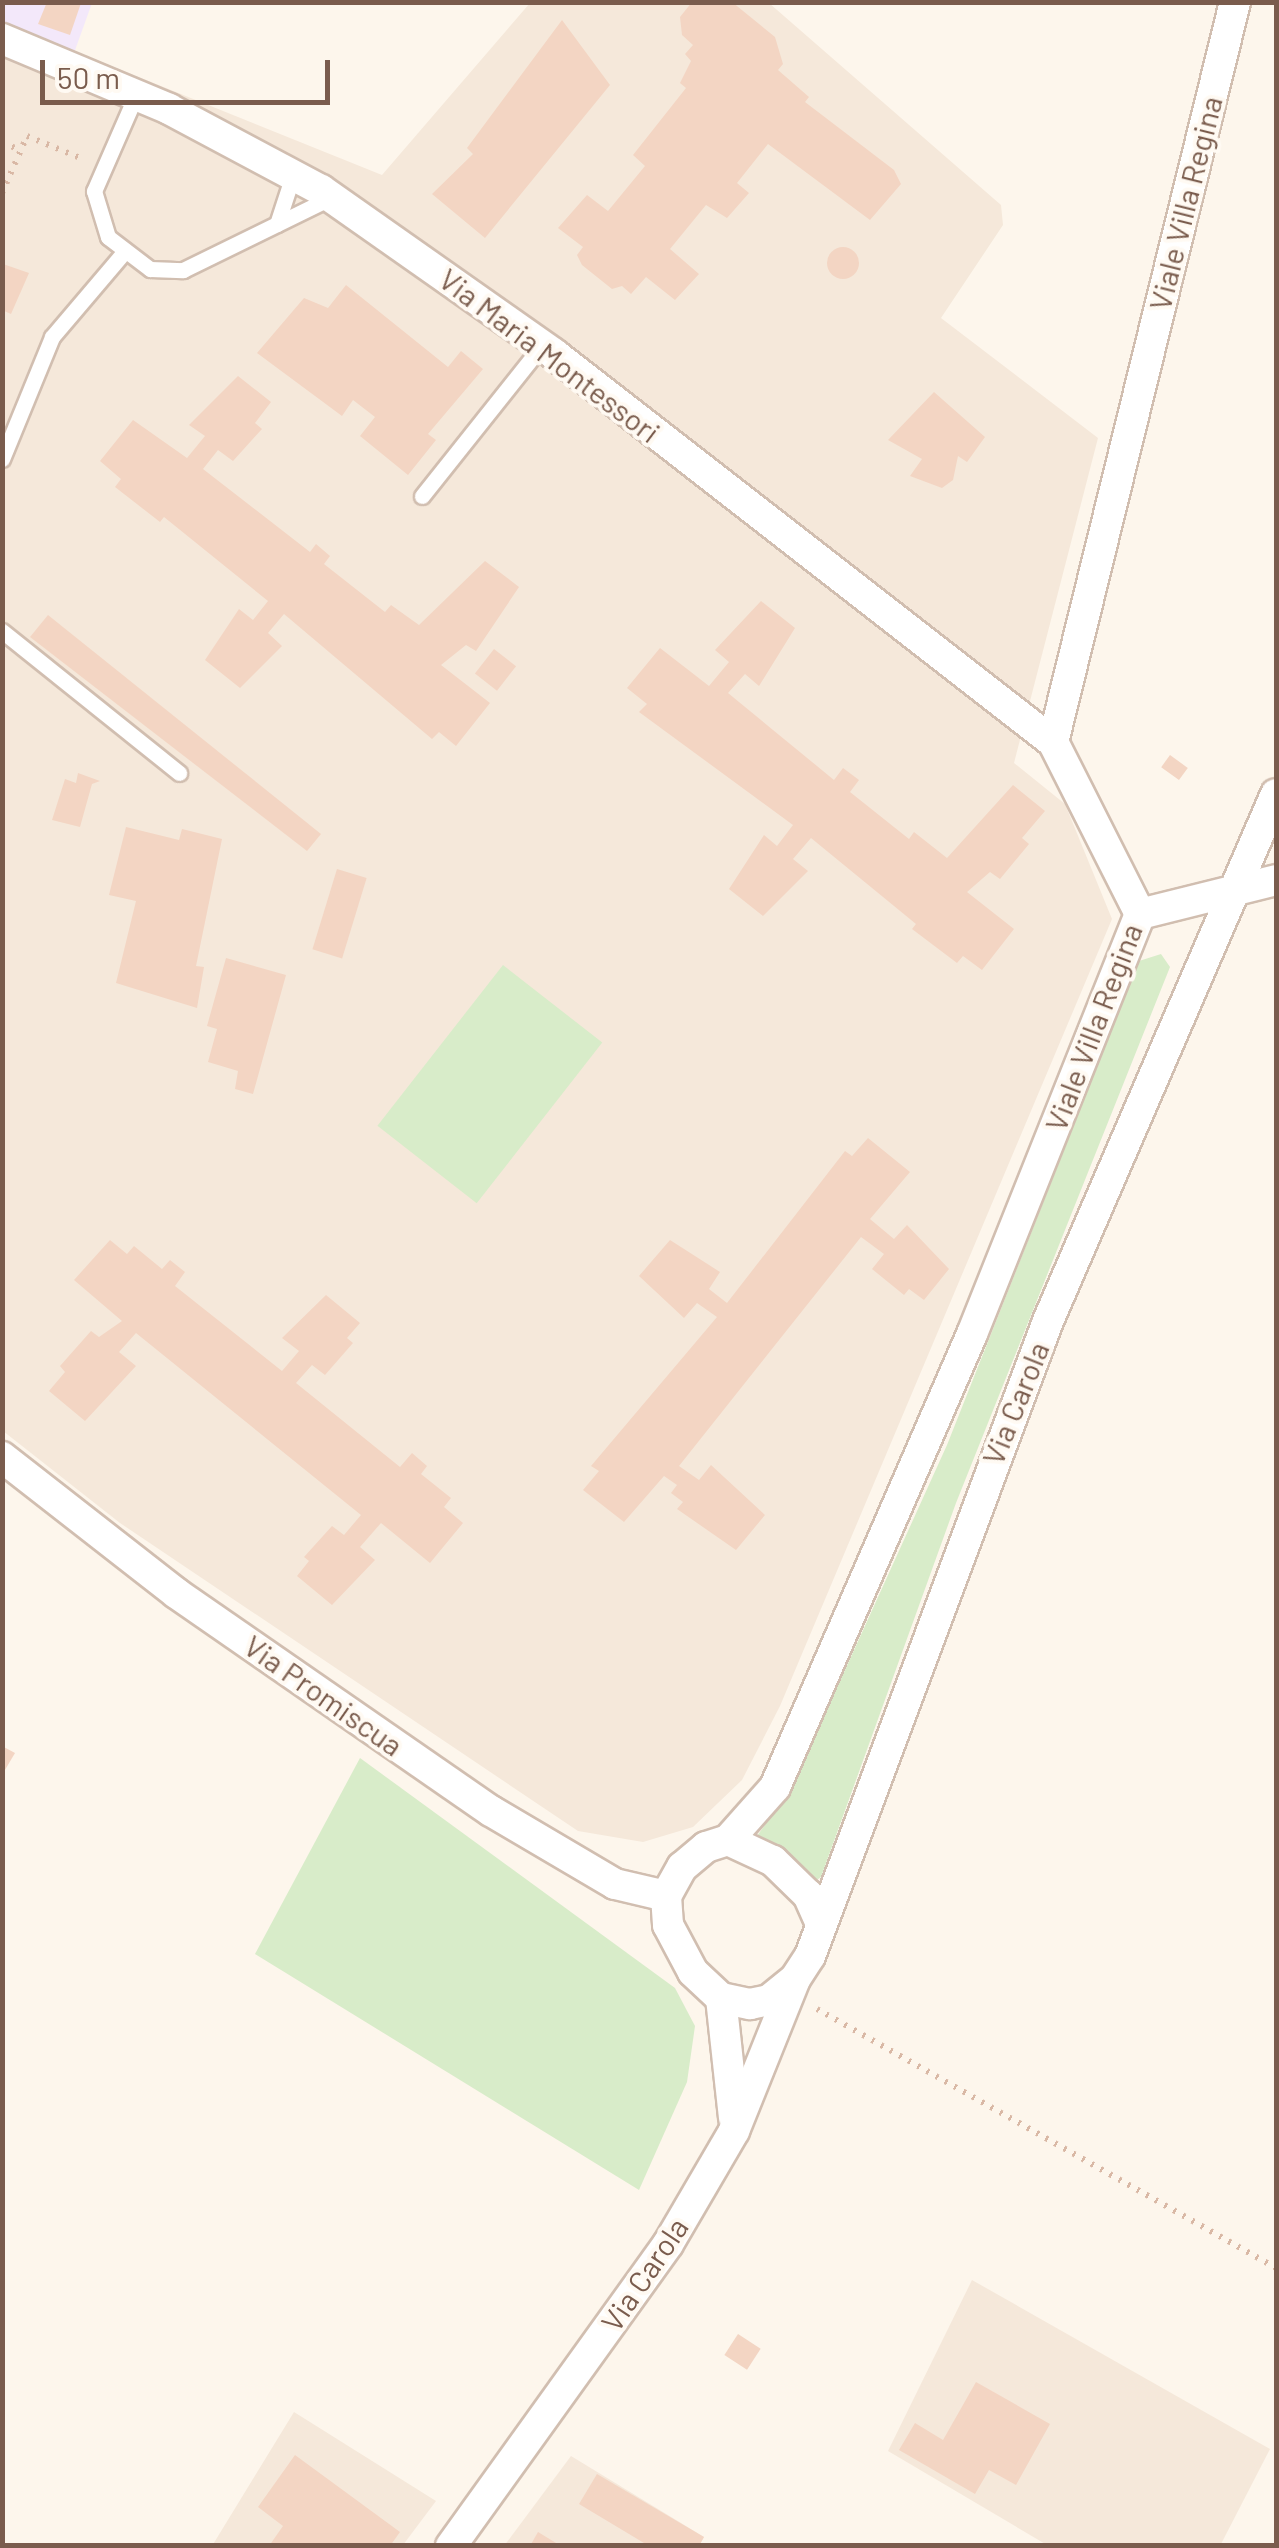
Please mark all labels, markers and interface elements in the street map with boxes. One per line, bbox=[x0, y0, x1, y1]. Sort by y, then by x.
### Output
scale bar bbox=[45, 40, 335, 102]
text: 50 m bbox=[57, 59, 120, 95]
street label: Viale Villa Regina bbox=[1141, 92, 1229, 314]
street label: Via Maria Montessori bbox=[433, 260, 667, 450]
street label: Viale Villa Regina bbox=[1037, 918, 1149, 1136]
street label: Via Carola bbox=[974, 1336, 1056, 1470]
street label: Via Promiscua bbox=[238, 1627, 410, 1763]
street label: Via Carola bbox=[593, 2210, 695, 2338]

